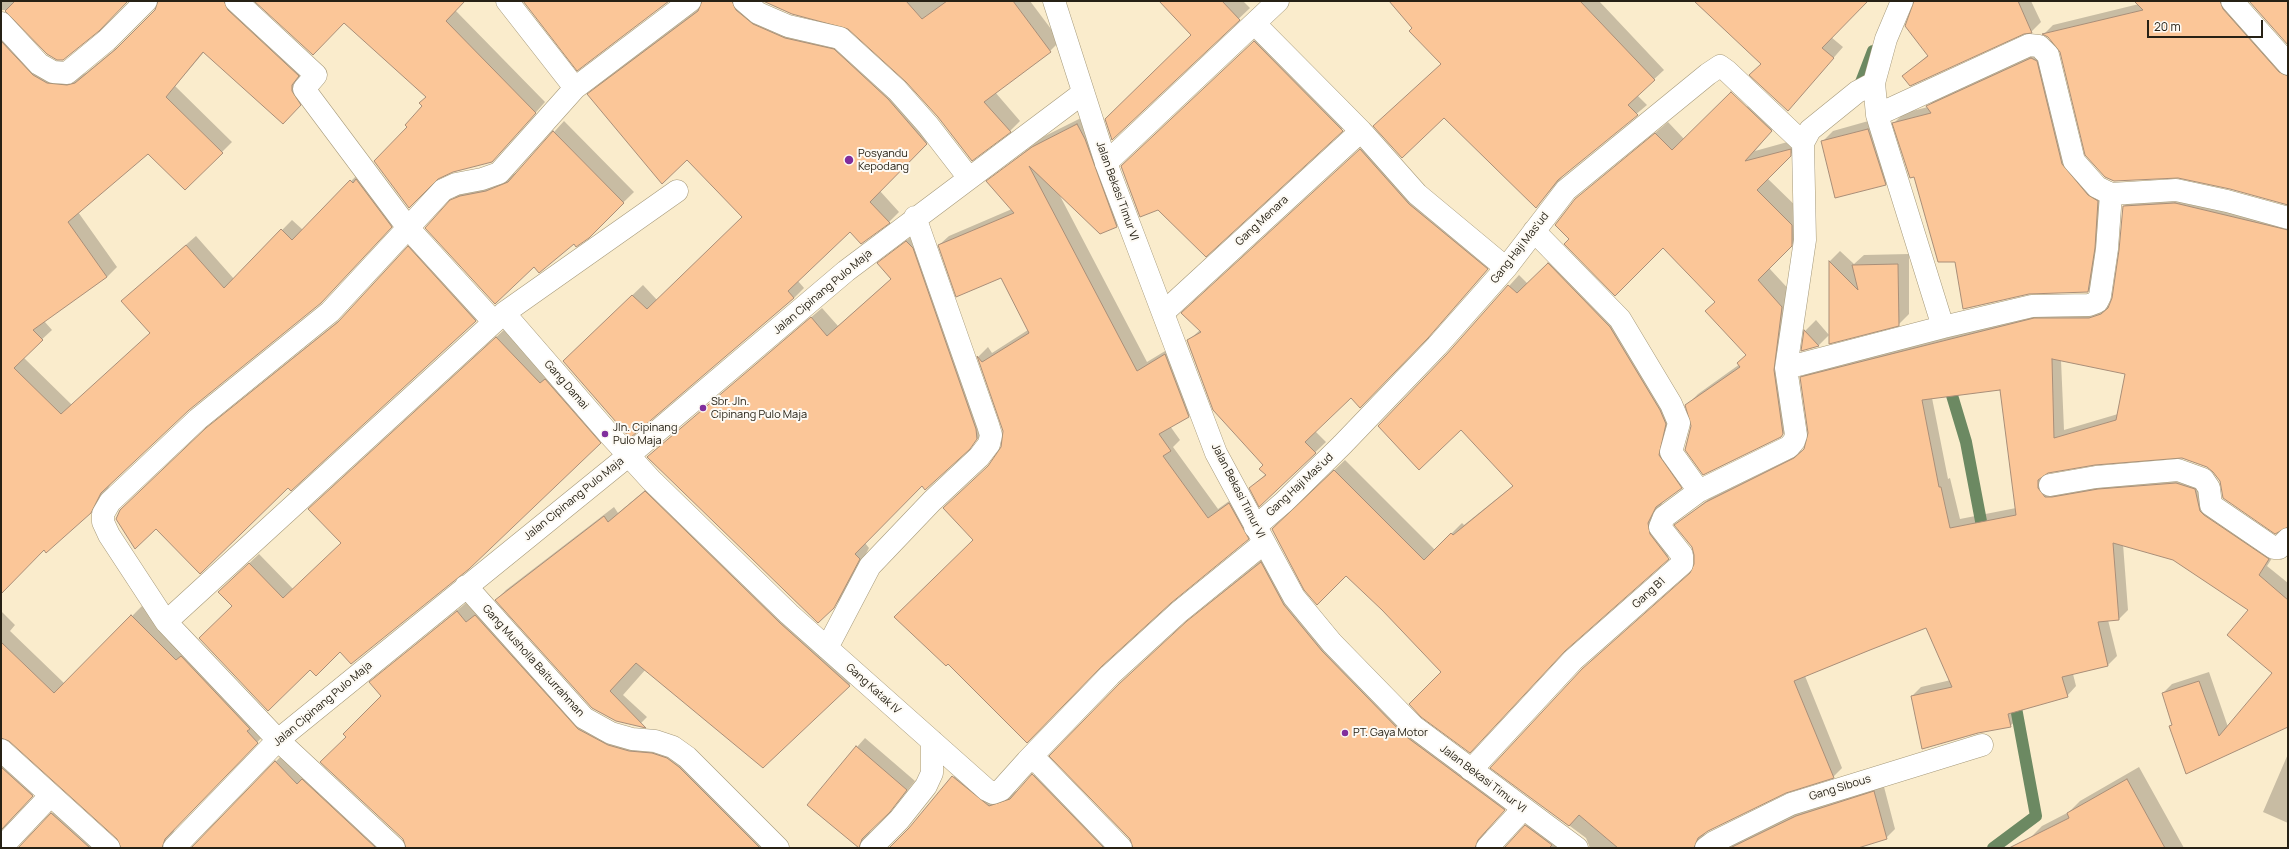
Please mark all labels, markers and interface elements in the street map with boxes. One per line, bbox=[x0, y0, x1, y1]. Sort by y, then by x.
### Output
scale bar bbox=[2149, 12, 2265, 38]
text: 20 m bbox=[2154, 18, 2181, 35]
street label: Jalan Bekasi Timur VI bbox=[1093, 140, 1141, 242]
place label: Posyandu Kepodang bbox=[858, 147, 909, 173]
marker: Posyandu Kepodang bbox=[843, 154, 855, 166]
street label: Gang Menara bbox=[1233, 193, 1291, 249]
street label: Gang Haji Mas'ud bbox=[1488, 210, 1552, 286]
street label: Jalan Cipinang Pulo Maja bbox=[771, 247, 875, 337]
street label: Gang Damai bbox=[541, 358, 591, 412]
place label: Sbr. Jln. Cipinang Pulo Maja bbox=[711, 395, 807, 421]
marker: Sbr. Jln. Cipinang Pulo Maja bbox=[698, 403, 708, 413]
place label: Jln. Cipinang Pulo Maja bbox=[613, 421, 677, 447]
marker: Jln. Cipinang Pulo Maja bbox=[600, 429, 610, 439]
street label: Jalan Bekasi Timur VI bbox=[1208, 442, 1268, 540]
street label: Gang Haji Mas'ud bbox=[1264, 451, 1336, 519]
street label: Jalan Cipinang Pulo Maja bbox=[521, 455, 627, 543]
street label: Gang B1 bbox=[1630, 575, 1668, 611]
street label: Gang Musholla Baiturrahman bbox=[479, 602, 587, 720]
street label: Jalan Cipinang Pulo Maja bbox=[271, 659, 375, 749]
street label: Gang Katak IV bbox=[843, 661, 903, 717]
place label: PT. Gaya Motor bbox=[1353, 726, 1428, 740]
marker: PT. Gaya Motor bbox=[1340, 728, 1350, 738]
street label: Jalan Bekasi Timur VI bbox=[1437, 742, 1529, 816]
street label: Gang Sibous bbox=[1808, 772, 1872, 804]

